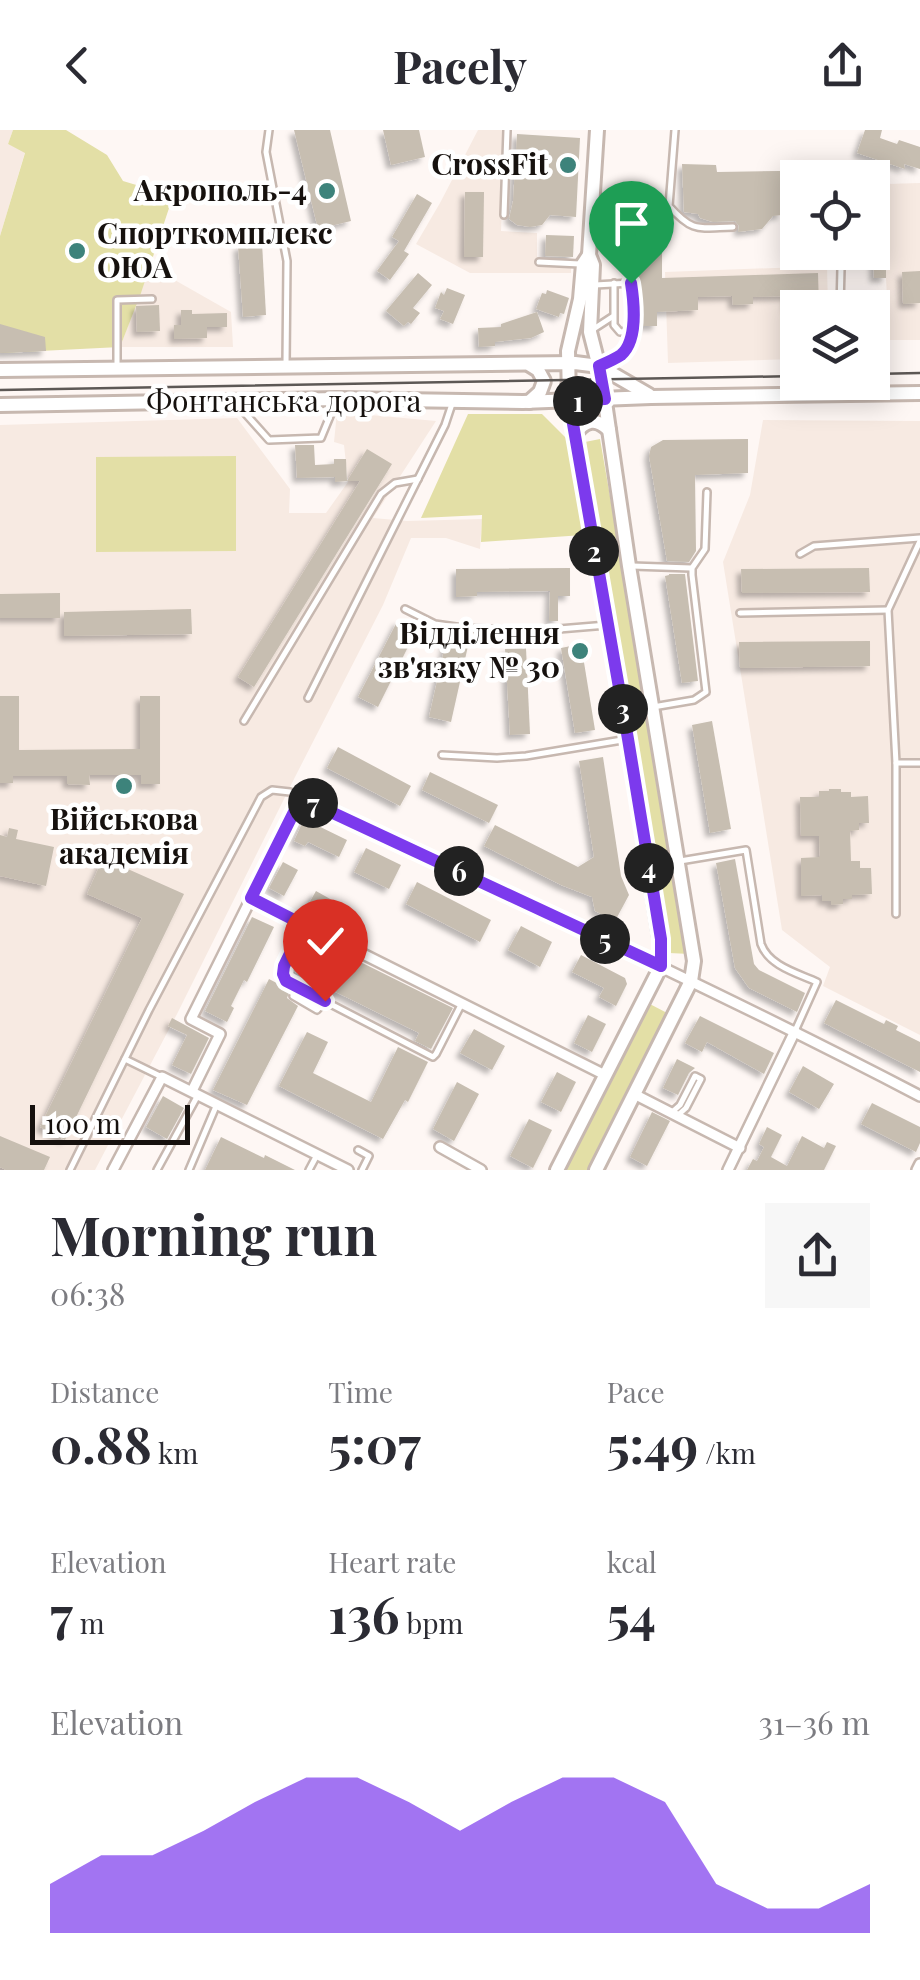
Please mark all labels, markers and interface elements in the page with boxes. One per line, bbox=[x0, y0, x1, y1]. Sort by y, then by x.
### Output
text: Pacely bbox=[393, 35, 527, 95]
icon: back bbox=[50, 38, 105, 93]
icon: share bbox=[815, 38, 870, 93]
place label: CrossFit bbox=[431, 143, 548, 183]
marker: CrossFit bbox=[557, 154, 579, 176]
map controls bbox=[780, 160, 890, 400]
button: locate bbox=[780, 160, 890, 270]
place label: Акрополь-4 bbox=[133, 169, 307, 209]
marker: Акрополь-4 bbox=[316, 180, 338, 202]
pin bbox=[589, 181, 674, 284]
icon: arrive bbox=[604, 196, 659, 251]
place label: Спорткомплекс ОЮА bbox=[97, 212, 333, 286]
marker: Спорткомплекс ОЮА bbox=[66, 240, 88, 262]
button: layers bbox=[780, 290, 890, 400]
pin: 1 bbox=[553, 376, 603, 426]
street label: Фонтанська дорога bbox=[147, 380, 421, 420]
text: 1 bbox=[573, 382, 583, 419]
pin: 2 bbox=[569, 526, 619, 576]
text: 2 bbox=[587, 532, 601, 569]
place label: Відділення зв'язку № 30 bbox=[378, 612, 560, 686]
marker: Відділення зв'язку № 30 bbox=[569, 640, 591, 662]
pin: 3 bbox=[598, 684, 648, 734]
text: 3 bbox=[616, 690, 630, 727]
marker: Військова академія bbox=[113, 775, 135, 797]
pin: 7 bbox=[288, 778, 338, 828]
text: 7 bbox=[307, 784, 319, 821]
place label: Військова академія bbox=[50, 798, 199, 872]
pin: 4 bbox=[624, 843, 674, 893]
pin: 6 bbox=[434, 846, 484, 896]
text: 4 bbox=[642, 849, 656, 886]
text: 6 bbox=[451, 852, 467, 889]
pin bbox=[283, 899, 368, 1002]
icon: check bbox=[298, 914, 353, 969]
pin: 5 bbox=[580, 914, 630, 964]
text: 5 bbox=[599, 920, 611, 957]
scale bar bbox=[30, 1100, 190, 1144]
text: 100 m bbox=[45, 1104, 121, 1141]
text: Morning run bbox=[50, 1196, 377, 1270]
button: share bbox=[765, 1203, 870, 1308]
text: 06:38 bbox=[50, 1271, 125, 1314]
text: Distance bbox=[50, 1373, 159, 1410]
text: Time bbox=[328, 1373, 393, 1410]
text: Pace bbox=[607, 1373, 665, 1410]
text: 0.88 bbox=[50, 1410, 152, 1477]
text: 5:07 bbox=[328, 1410, 421, 1477]
text: 5:49 bbox=[607, 1410, 698, 1477]
text: km bbox=[152, 1434, 198, 1471]
text: /km bbox=[698, 1434, 756, 1471]
text: Elevation bbox=[50, 1543, 166, 1580]
text: Heart rate bbox=[328, 1543, 457, 1580]
text: kcal bbox=[607, 1543, 657, 1580]
text: 7 bbox=[50, 1580, 73, 1647]
text: 136 bbox=[328, 1580, 400, 1647]
text: 54 bbox=[607, 1580, 656, 1647]
text: m bbox=[73, 1604, 105, 1641]
text: bpm bbox=[400, 1604, 463, 1641]
text: Elevation bbox=[50, 1700, 183, 1743]
text: 31–36 m bbox=[759, 1700, 870, 1743]

